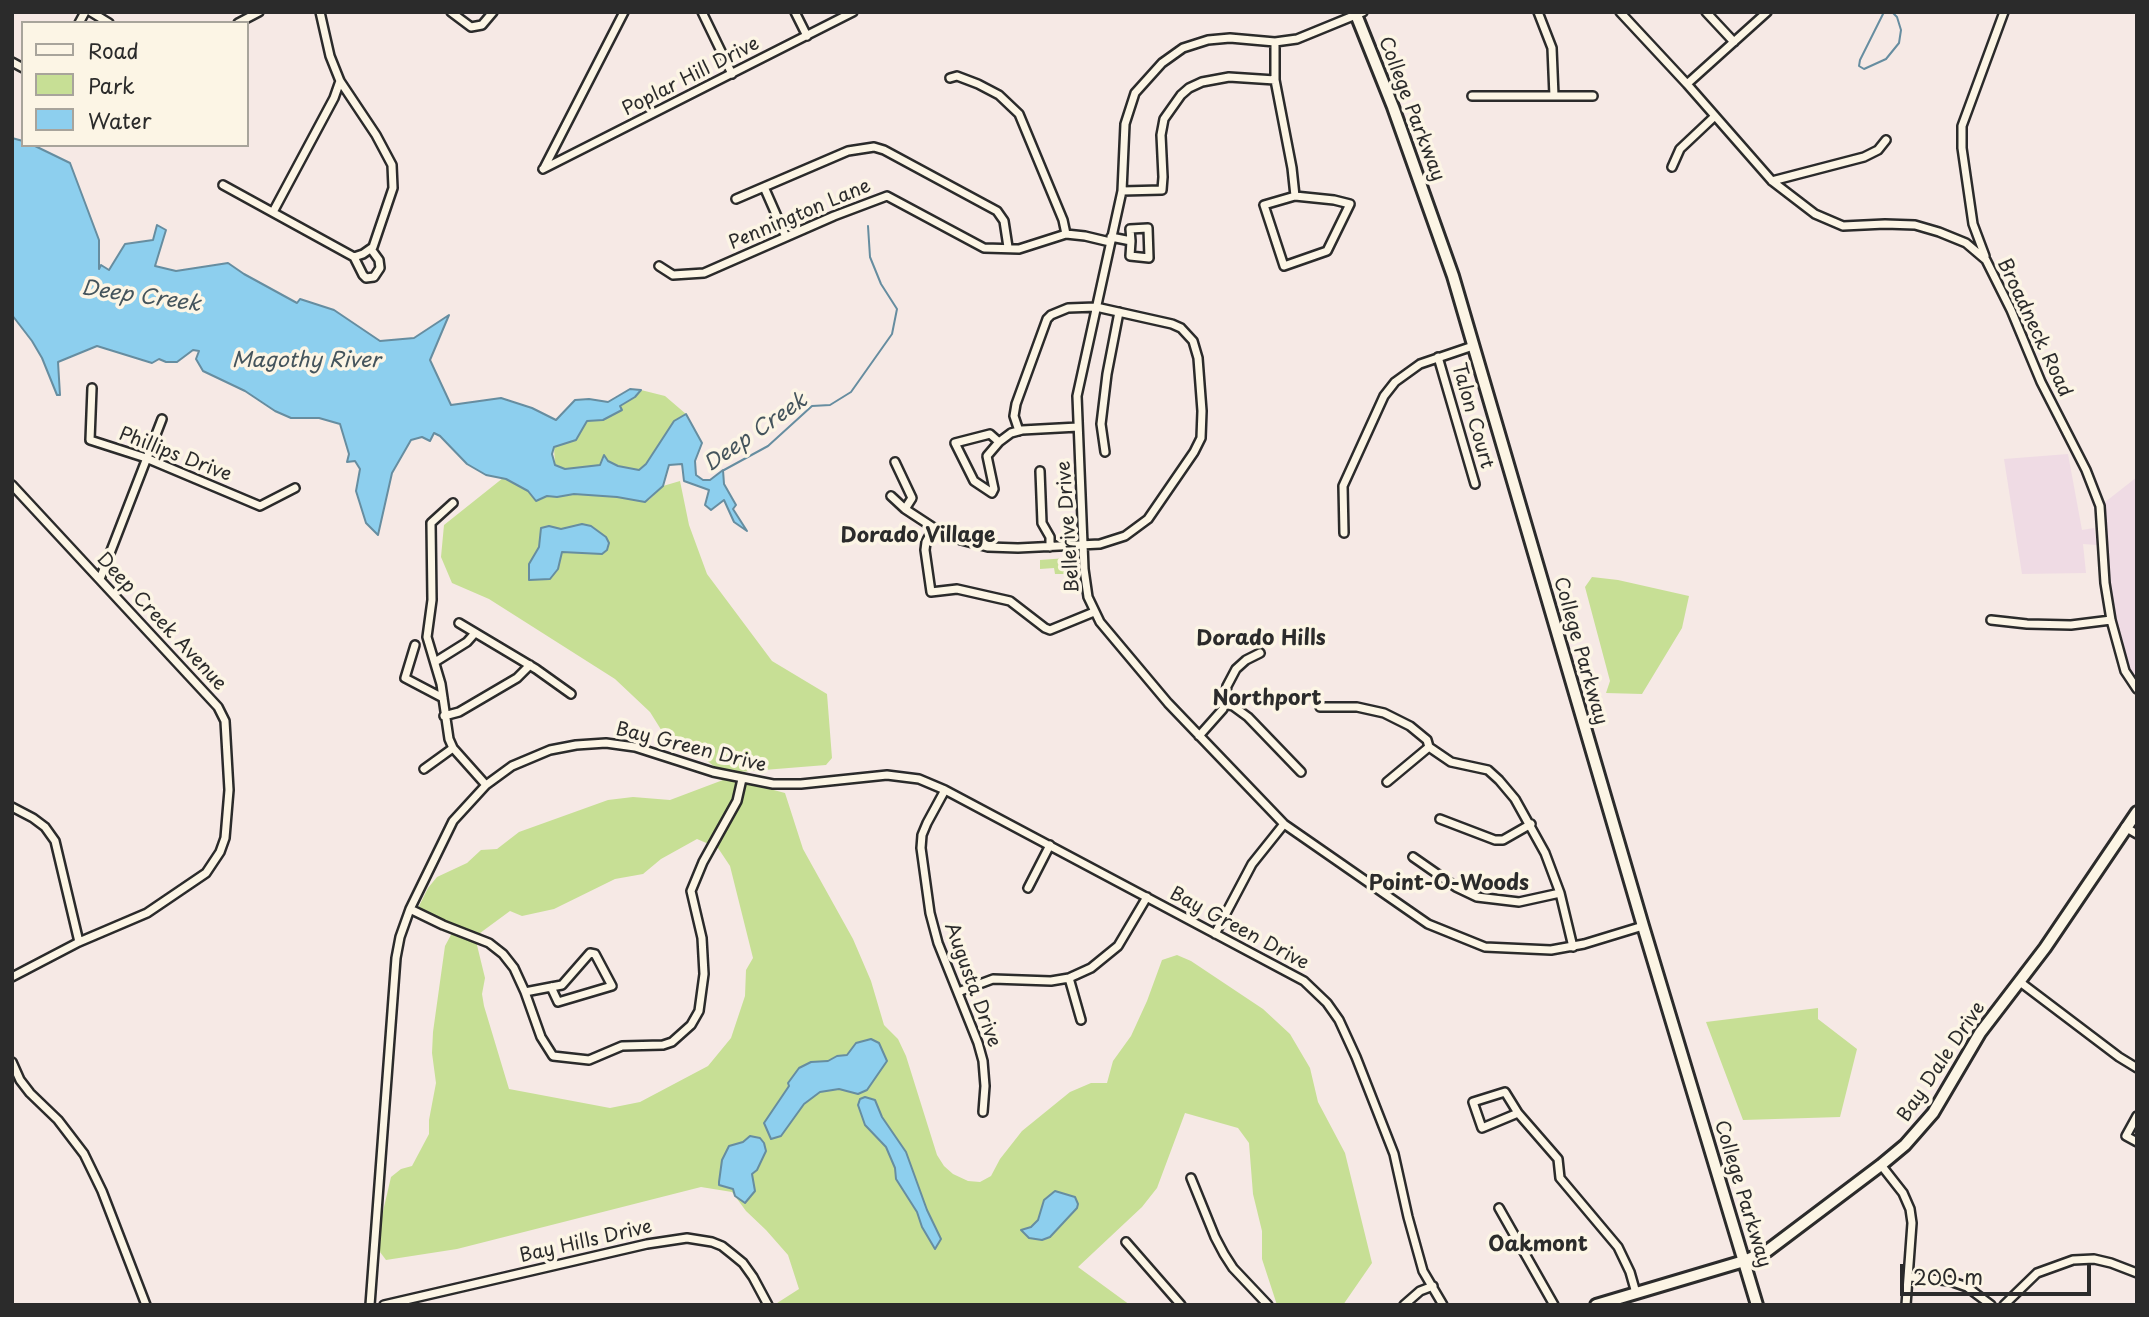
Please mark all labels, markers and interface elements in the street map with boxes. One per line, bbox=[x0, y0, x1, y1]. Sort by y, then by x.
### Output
legend bbox=[21, 21, 248, 147]
street label: Poplar Hill Drive bbox=[619, 33, 763, 121]
text: Road bbox=[88, 34, 139, 66]
street label: College Parkway bbox=[1373, 34, 1449, 184]
text: Park bbox=[88, 69, 135, 101]
text: Water bbox=[88, 104, 151, 136]
street label: Pennington Lane bbox=[726, 175, 874, 255]
street label: Broadneck Road bbox=[1992, 255, 2076, 401]
water label: Deep Creek bbox=[80, 276, 202, 318]
water label: Magothy River bbox=[232, 348, 380, 374]
street label: Talon Court bbox=[1446, 361, 1498, 471]
water label: Deep Creek bbox=[700, 388, 812, 478]
street label: Phillips Drive bbox=[115, 423, 235, 487]
street label: Bellerive Drive bbox=[1053, 460, 1085, 594]
district label: Dorado Village bbox=[841, 523, 995, 549]
street label: Deep Creek Avenue bbox=[91, 548, 231, 696]
street label: College Parkway bbox=[1548, 574, 1612, 728]
district label: Dorado Hills bbox=[1196, 626, 1326, 652]
district label: Northport bbox=[1212, 686, 1322, 712]
street label: Bay Green Drive bbox=[613, 718, 769, 778]
district label: Point-O-Woods bbox=[1369, 871, 1529, 897]
street label: Bay Green Drive bbox=[1166, 883, 1312, 975]
street label: Augusta Drive bbox=[939, 920, 1005, 1050]
street label: Bay Dale Drive bbox=[1893, 998, 1991, 1126]
street label: College Parkway bbox=[1709, 1118, 1775, 1270]
street label: Bay Hills Drive bbox=[518, 1216, 654, 1268]
district label: Oakmont bbox=[1488, 1232, 1588, 1258]
scale bar bbox=[1904, 1250, 2095, 1294]
text: 200 m bbox=[1913, 1260, 1983, 1292]

